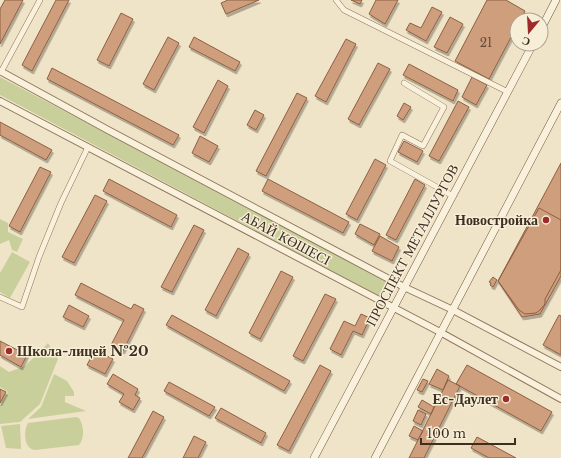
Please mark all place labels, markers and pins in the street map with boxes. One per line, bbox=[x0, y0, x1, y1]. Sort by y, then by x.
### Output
place label: Новостройка bbox=[455, 211, 538, 229]
marker: Новостройка bbox=[541, 215, 551, 225]
place label: Школа-лицей №20 bbox=[17, 342, 149, 360]
marker: Школа-лицей №20 bbox=[4, 346, 14, 356]
place label: Ес-Даулет bbox=[433, 390, 498, 408]
marker: Ес-Даулет bbox=[501, 394, 511, 404]

